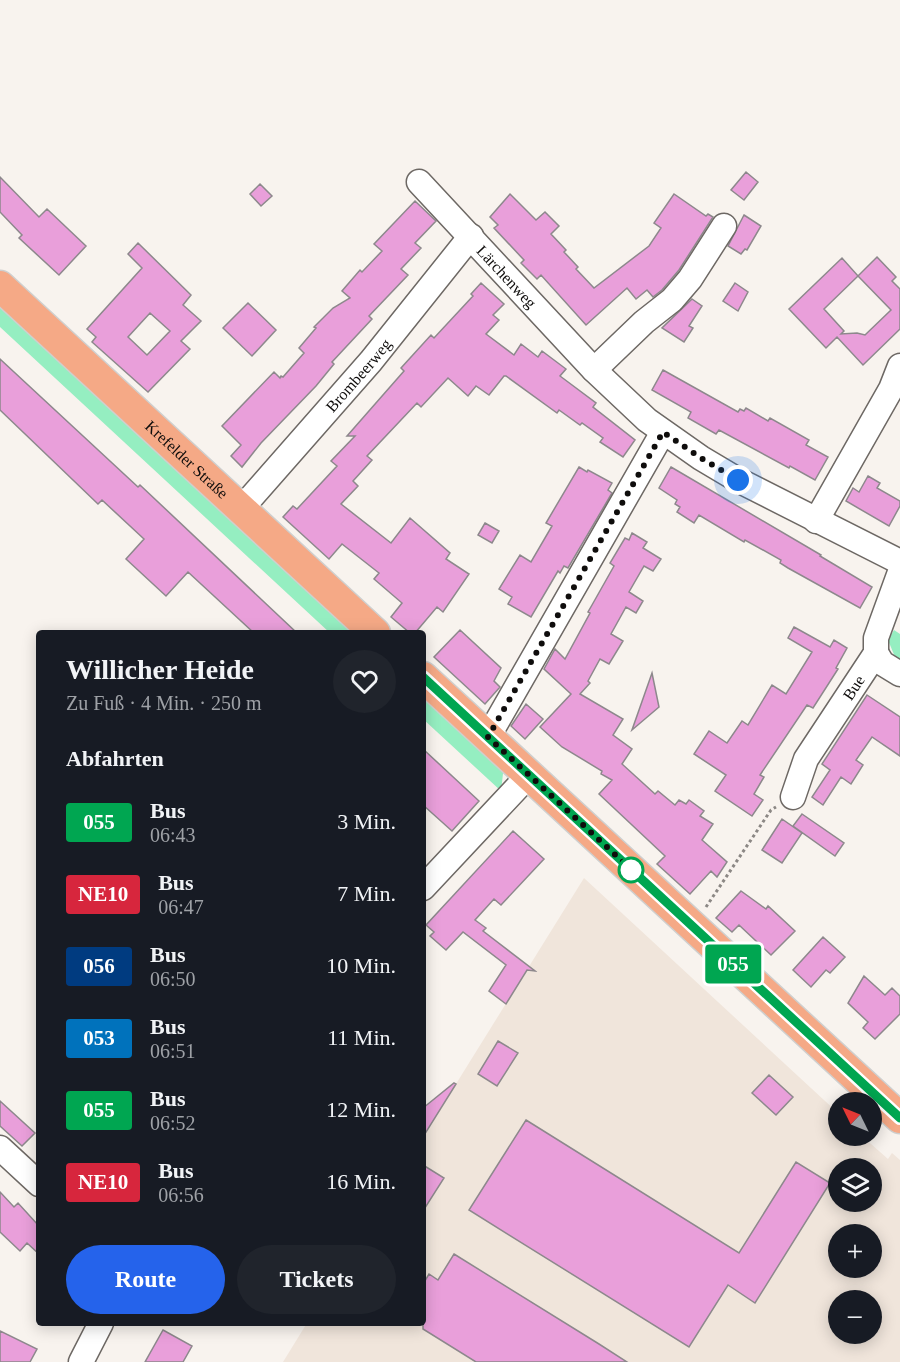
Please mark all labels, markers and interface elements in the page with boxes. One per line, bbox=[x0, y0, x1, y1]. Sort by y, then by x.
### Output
street label: Lärchenweg bbox=[474, 242, 540, 312]
street label: Brombeerweg bbox=[322, 335, 395, 415]
street label: Krefelder Straße bbox=[142, 417, 232, 502]
your location bbox=[723, 465, 753, 495]
button: heart bbox=[333, 650, 396, 713]
text: Willicher Heide bbox=[66, 654, 254, 685]
street label: Bue bbox=[839, 672, 867, 703]
text: Zu Fuß · 4 Min. · 250 m bbox=[66, 692, 262, 714]
text: Abfahrten bbox=[66, 746, 164, 771]
text: Bus bbox=[150, 798, 185, 823]
text: 3 Min. bbox=[337, 809, 396, 834]
text: 055 bbox=[83, 810, 115, 834]
text: 06:43 bbox=[150, 824, 196, 846]
unlabelled marker bbox=[618, 857, 644, 883]
text: Bus bbox=[158, 870, 194, 895]
text: 7 Min. bbox=[337, 881, 396, 906]
text: NE10 bbox=[78, 882, 128, 906]
text: 06:47 bbox=[158, 896, 204, 918]
text: Bus bbox=[150, 942, 185, 967]
line badge: 055 bbox=[698, 944, 768, 984]
text: 055 bbox=[717, 952, 749, 976]
text: 10 Min. bbox=[326, 953, 396, 978]
text: 056 bbox=[83, 954, 115, 978]
text: 06:50 bbox=[150, 968, 196, 990]
text: Bus bbox=[150, 1014, 185, 1039]
text: 11 Min. bbox=[327, 1025, 396, 1050]
text: 053 bbox=[83, 1026, 115, 1050]
text: 06:51 bbox=[150, 1040, 196, 1062]
text: Bus bbox=[150, 1086, 185, 1111]
north arrow bbox=[828, 1092, 882, 1146]
map controls bbox=[828, 1092, 882, 1344]
text: 12 Min. bbox=[326, 1097, 396, 1122]
text: 055 bbox=[83, 1098, 115, 1122]
text: 06:52 bbox=[150, 1112, 196, 1134]
text: Bus bbox=[158, 1158, 194, 1183]
button: layers bbox=[828, 1158, 882, 1212]
text: 16 Min. bbox=[326, 1169, 396, 1194]
text: NE10 bbox=[78, 1170, 128, 1194]
text: 06:56 bbox=[158, 1184, 204, 1206]
button: + bbox=[828, 1224, 882, 1278]
button: Route bbox=[66, 1245, 225, 1314]
button: Tickets bbox=[237, 1245, 396, 1314]
button: − bbox=[828, 1290, 882, 1344]

